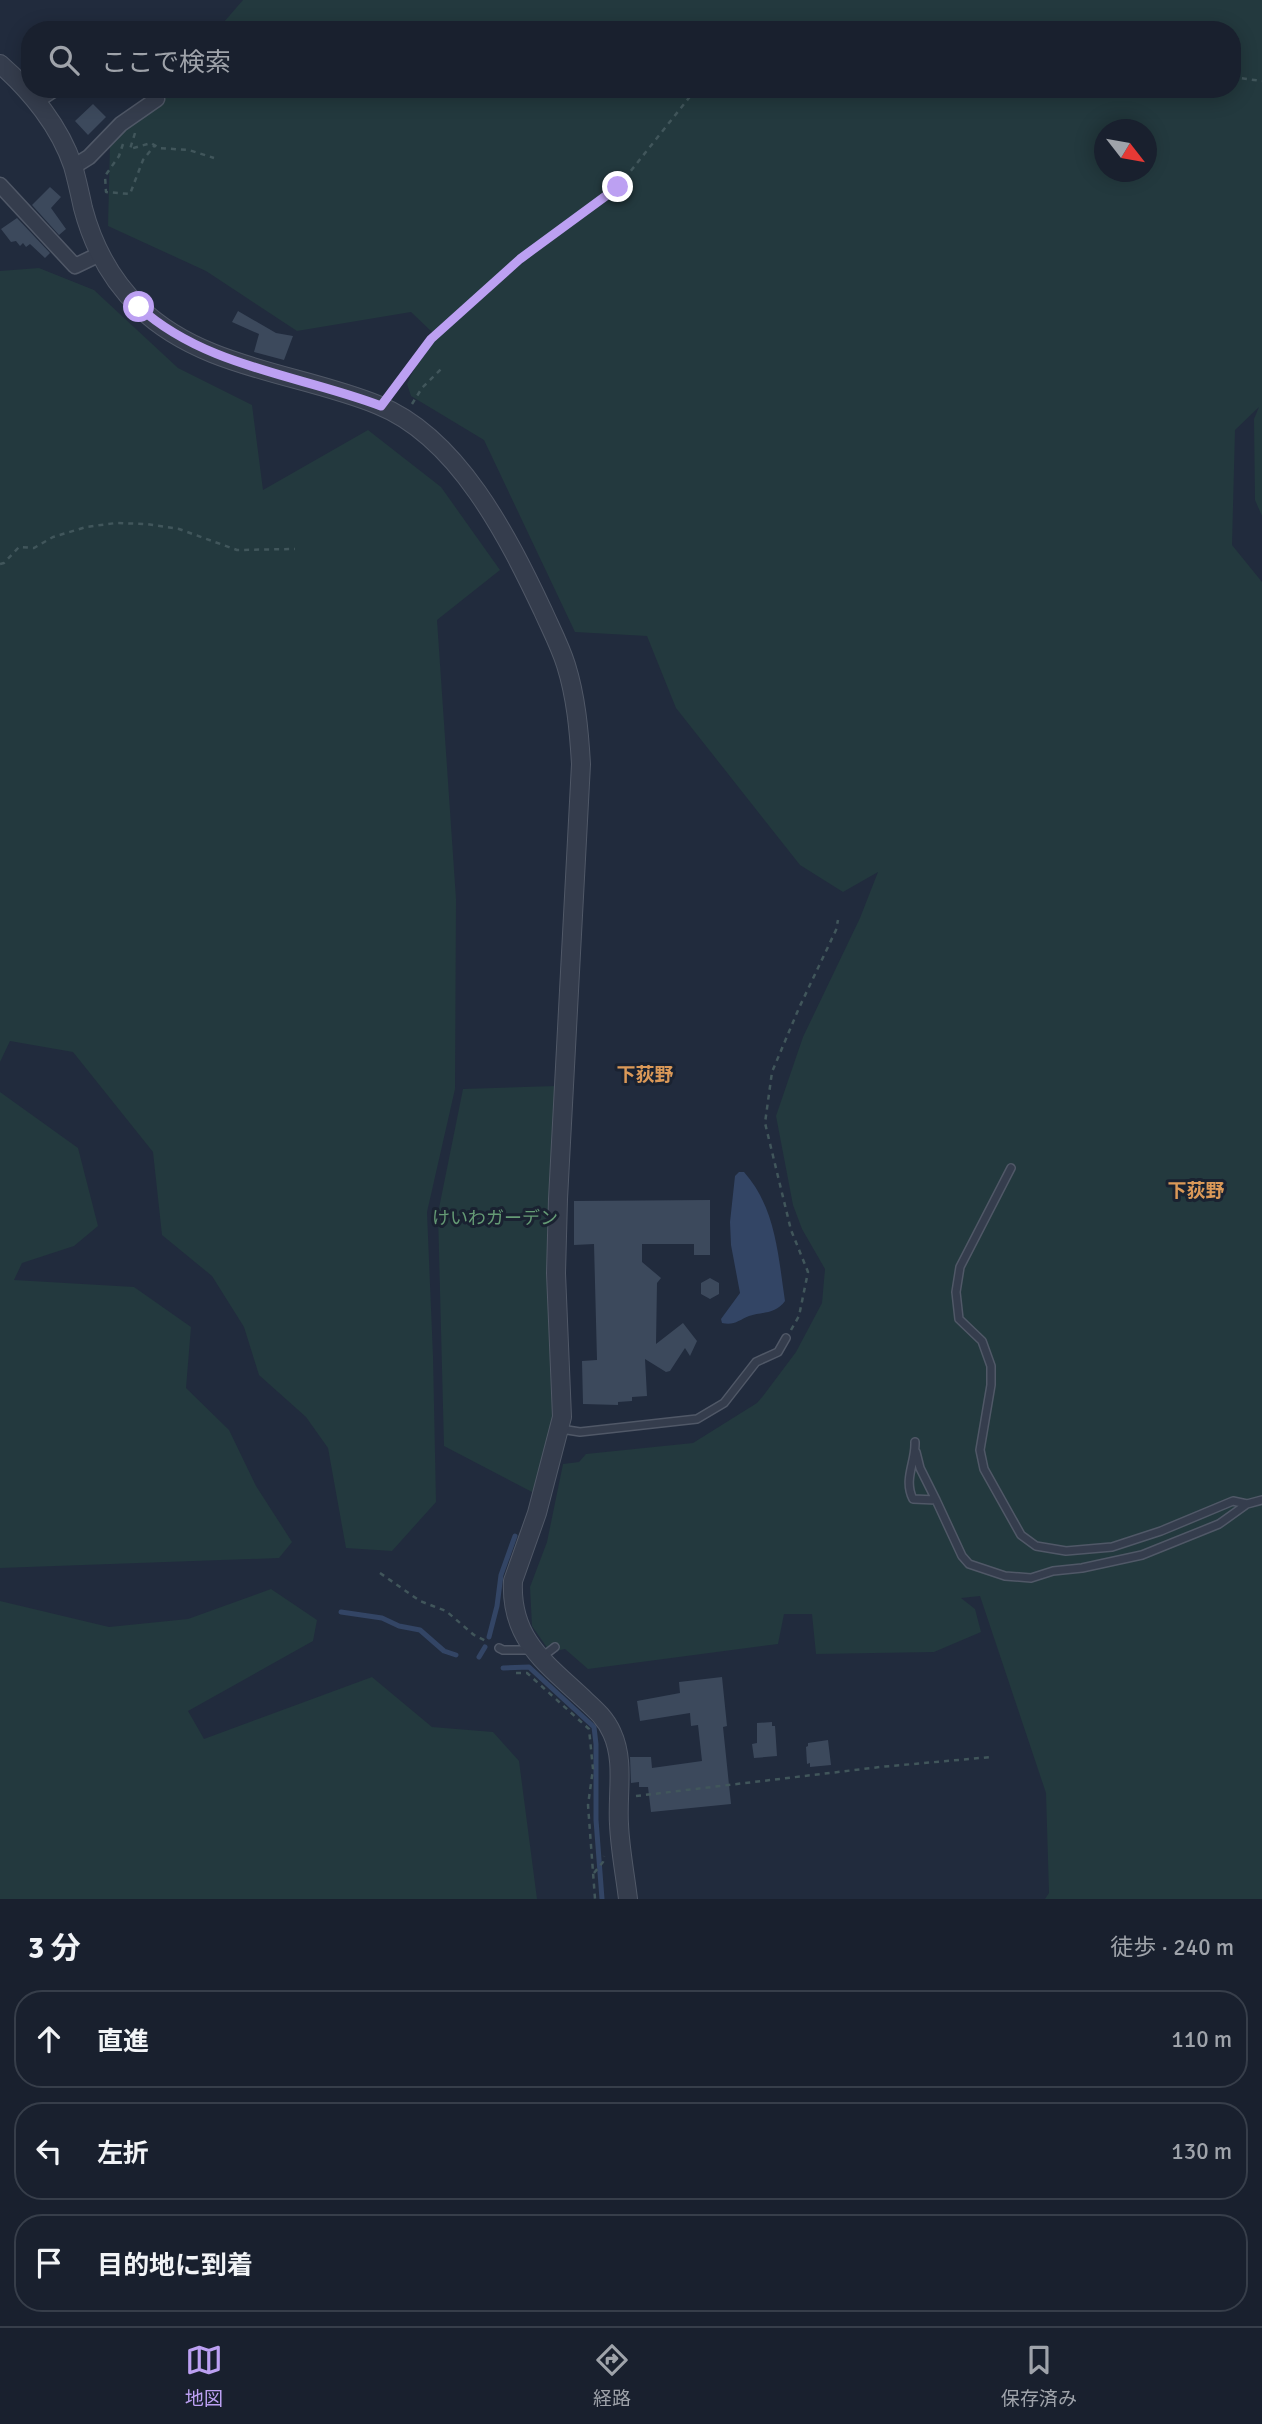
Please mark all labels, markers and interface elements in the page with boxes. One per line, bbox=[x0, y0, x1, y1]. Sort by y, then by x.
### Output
search box bbox=[21, 21, 1241, 98]
icon: search bbox=[45, 41, 83, 79]
text: ここで検索 bbox=[101, 47, 231, 79]
north arrow bbox=[1094, 119, 1157, 182]
route end bbox=[602, 171, 633, 202]
route start bbox=[123, 291, 154, 322]
district label: 下荻野 bbox=[616, 1063, 674, 1087]
district label: 下荻野 bbox=[1167, 1179, 1225, 1203]
park label: けいわガーデン bbox=[432, 1207, 558, 1229]
text: 3 分 bbox=[28, 1930, 81, 1967]
text: 徒歩 · 240 m bbox=[1110, 1933, 1234, 1962]
icon: ahead bbox=[30, 2020, 68, 2058]
text: 110 m bbox=[1171, 2025, 1232, 2054]
text: 直進 bbox=[97, 2026, 149, 2058]
icon: left bbox=[30, 2132, 68, 2170]
text: 130 m bbox=[1171, 2137, 1232, 2166]
text: 左折 bbox=[97, 2138, 149, 2170]
icon: arrive bbox=[30, 2244, 68, 2282]
text: 目的地に到着 bbox=[97, 2250, 253, 2282]
tab: 地図 bbox=[185, 2341, 223, 2411]
tab: 経路 bbox=[593, 2341, 631, 2411]
tab: 保存済み bbox=[1001, 2341, 1077, 2411]

